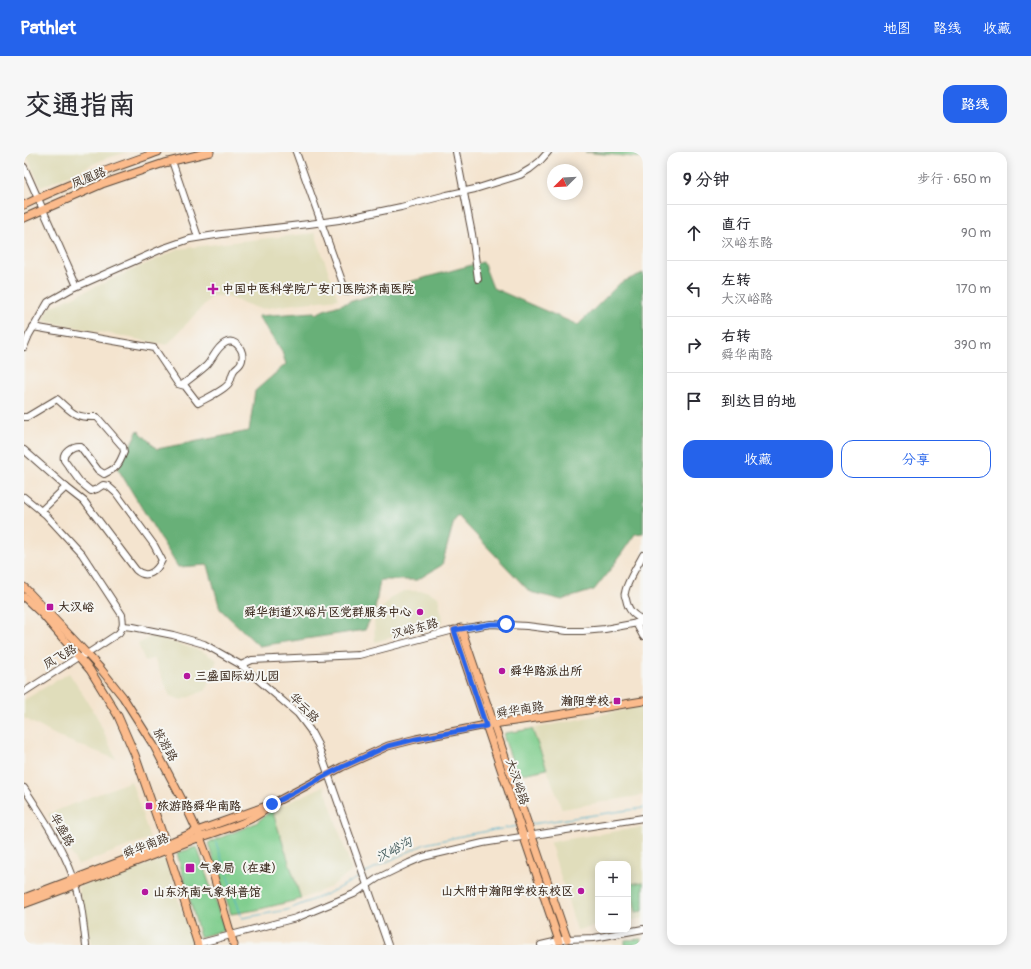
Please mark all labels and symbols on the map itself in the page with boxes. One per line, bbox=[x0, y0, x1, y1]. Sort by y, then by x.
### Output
street label: 凤凰路 bbox=[69, 164, 109, 192]
north arrow bbox=[547, 164, 583, 200]
place label: 中国中医科学院广安门医院济南医院 bbox=[222, 282, 414, 297]
marker: 中国中医科学院广安门医院济南医院 bbox=[207, 283, 219, 295]
place label: 大汉峪 bbox=[58, 600, 94, 615]
marker: 大汉峪 bbox=[45, 602, 55, 612]
place label: 舜华街道汉峪片区党群服务中心 bbox=[244, 605, 412, 620]
marker: 舜华街道汉峪片区党群服务中心 bbox=[415, 607, 425, 617]
route start bbox=[497, 615, 515, 633]
street label: 汉峪东路 bbox=[390, 616, 440, 642]
street label: 凤飞路 bbox=[41, 642, 79, 672]
place label: 舜华路派出所 bbox=[510, 664, 583, 679]
marker: 舜华路派出所 bbox=[497, 666, 507, 676]
place label: 三盛国际幼儿园 bbox=[195, 669, 279, 684]
marker: 三盛国际幼儿园 bbox=[182, 671, 192, 681]
street label: 华云路 bbox=[286, 690, 322, 726]
place label: 瀚阳学校 bbox=[561, 694, 609, 709]
marker: 瀚阳学校 bbox=[612, 696, 622, 706]
street label: 舜华南路 bbox=[495, 699, 545, 721]
street label: 旅游路 bbox=[150, 726, 180, 764]
street label: 大汉峪路 bbox=[502, 757, 532, 807]
route end bbox=[263, 795, 281, 813]
place label: 旅游路舜华南路 bbox=[157, 799, 241, 814]
marker: 旅游路舜华南路 bbox=[144, 801, 154, 811]
street label: 华盛路 bbox=[47, 811, 77, 849]
street label: 舜华南路 bbox=[121, 830, 171, 862]
water label: 汉峪沟 bbox=[373, 834, 416, 866]
place label: 气象局（在建） bbox=[199, 861, 283, 876]
marker: 气象局（在建） bbox=[184, 862, 196, 874]
place label: 山大附中瀚阳学校东校区 bbox=[441, 884, 573, 899]
place label: 山东济南气象科普馆 bbox=[153, 885, 261, 900]
marker: 山大附中瀚阳学校东校区 bbox=[576, 886, 586, 896]
marker: 山东济南气象科普馆 bbox=[140, 887, 150, 897]

